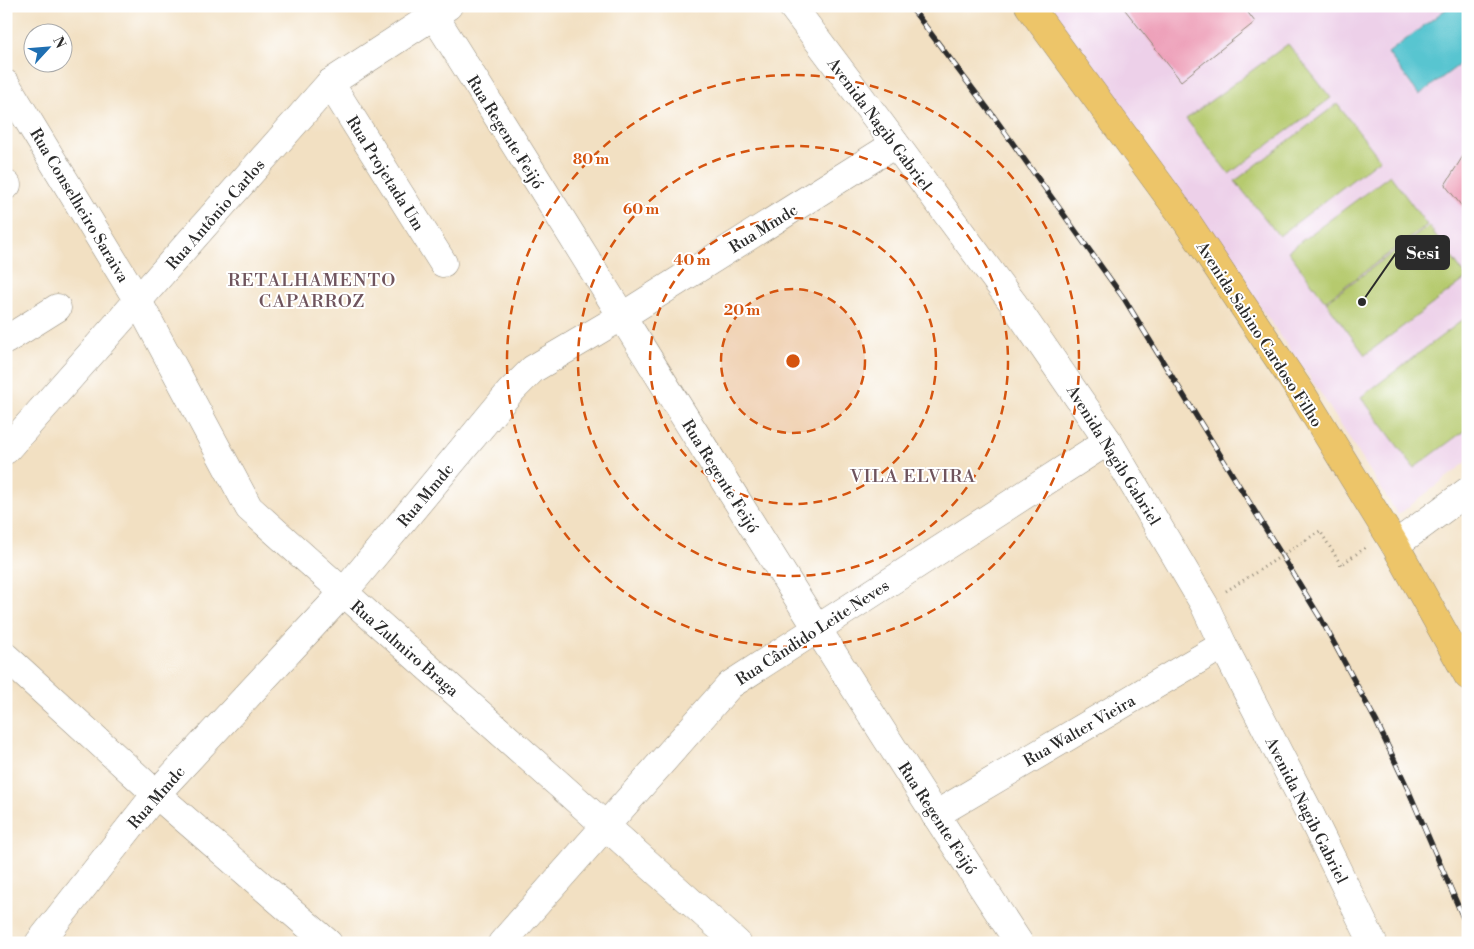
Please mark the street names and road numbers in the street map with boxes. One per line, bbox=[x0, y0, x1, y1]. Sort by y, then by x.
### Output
street label: Avenida Nagib Gabriel bbox=[822, 53, 936, 195]
street label: Rua Regente Feijó bbox=[462, 72, 548, 193]
street label: Rua Projetada Um bbox=[342, 112, 428, 235]
street label: Rua Conselheiro Saraiva bbox=[25, 125, 134, 287]
street label: Rua Antônio Carlos bbox=[162, 155, 269, 274]
street label: Rua Mmdc bbox=[726, 200, 801, 258]
street label: Avenida Sabino Cardoso Filho bbox=[1191, 237, 1327, 431]
street label: Avenida Nagib Gabriel bbox=[1061, 381, 1165, 529]
street label: Rua Regente Feijó bbox=[677, 416, 763, 537]
street label: Rua Mmdc bbox=[393, 460, 458, 532]
street label: Rua Cândido Leite Neves bbox=[732, 576, 893, 690]
street label: Rua Zulmiro Braga bbox=[346, 596, 463, 702]
street label: Rua Walter Vieira bbox=[1020, 690, 1140, 771]
street label: Avenida Nagib Gabriel bbox=[1260, 733, 1352, 887]
street label: Rua Regente Feijó bbox=[893, 759, 981, 878]
street label: Rua Mmdc bbox=[124, 762, 190, 833]

